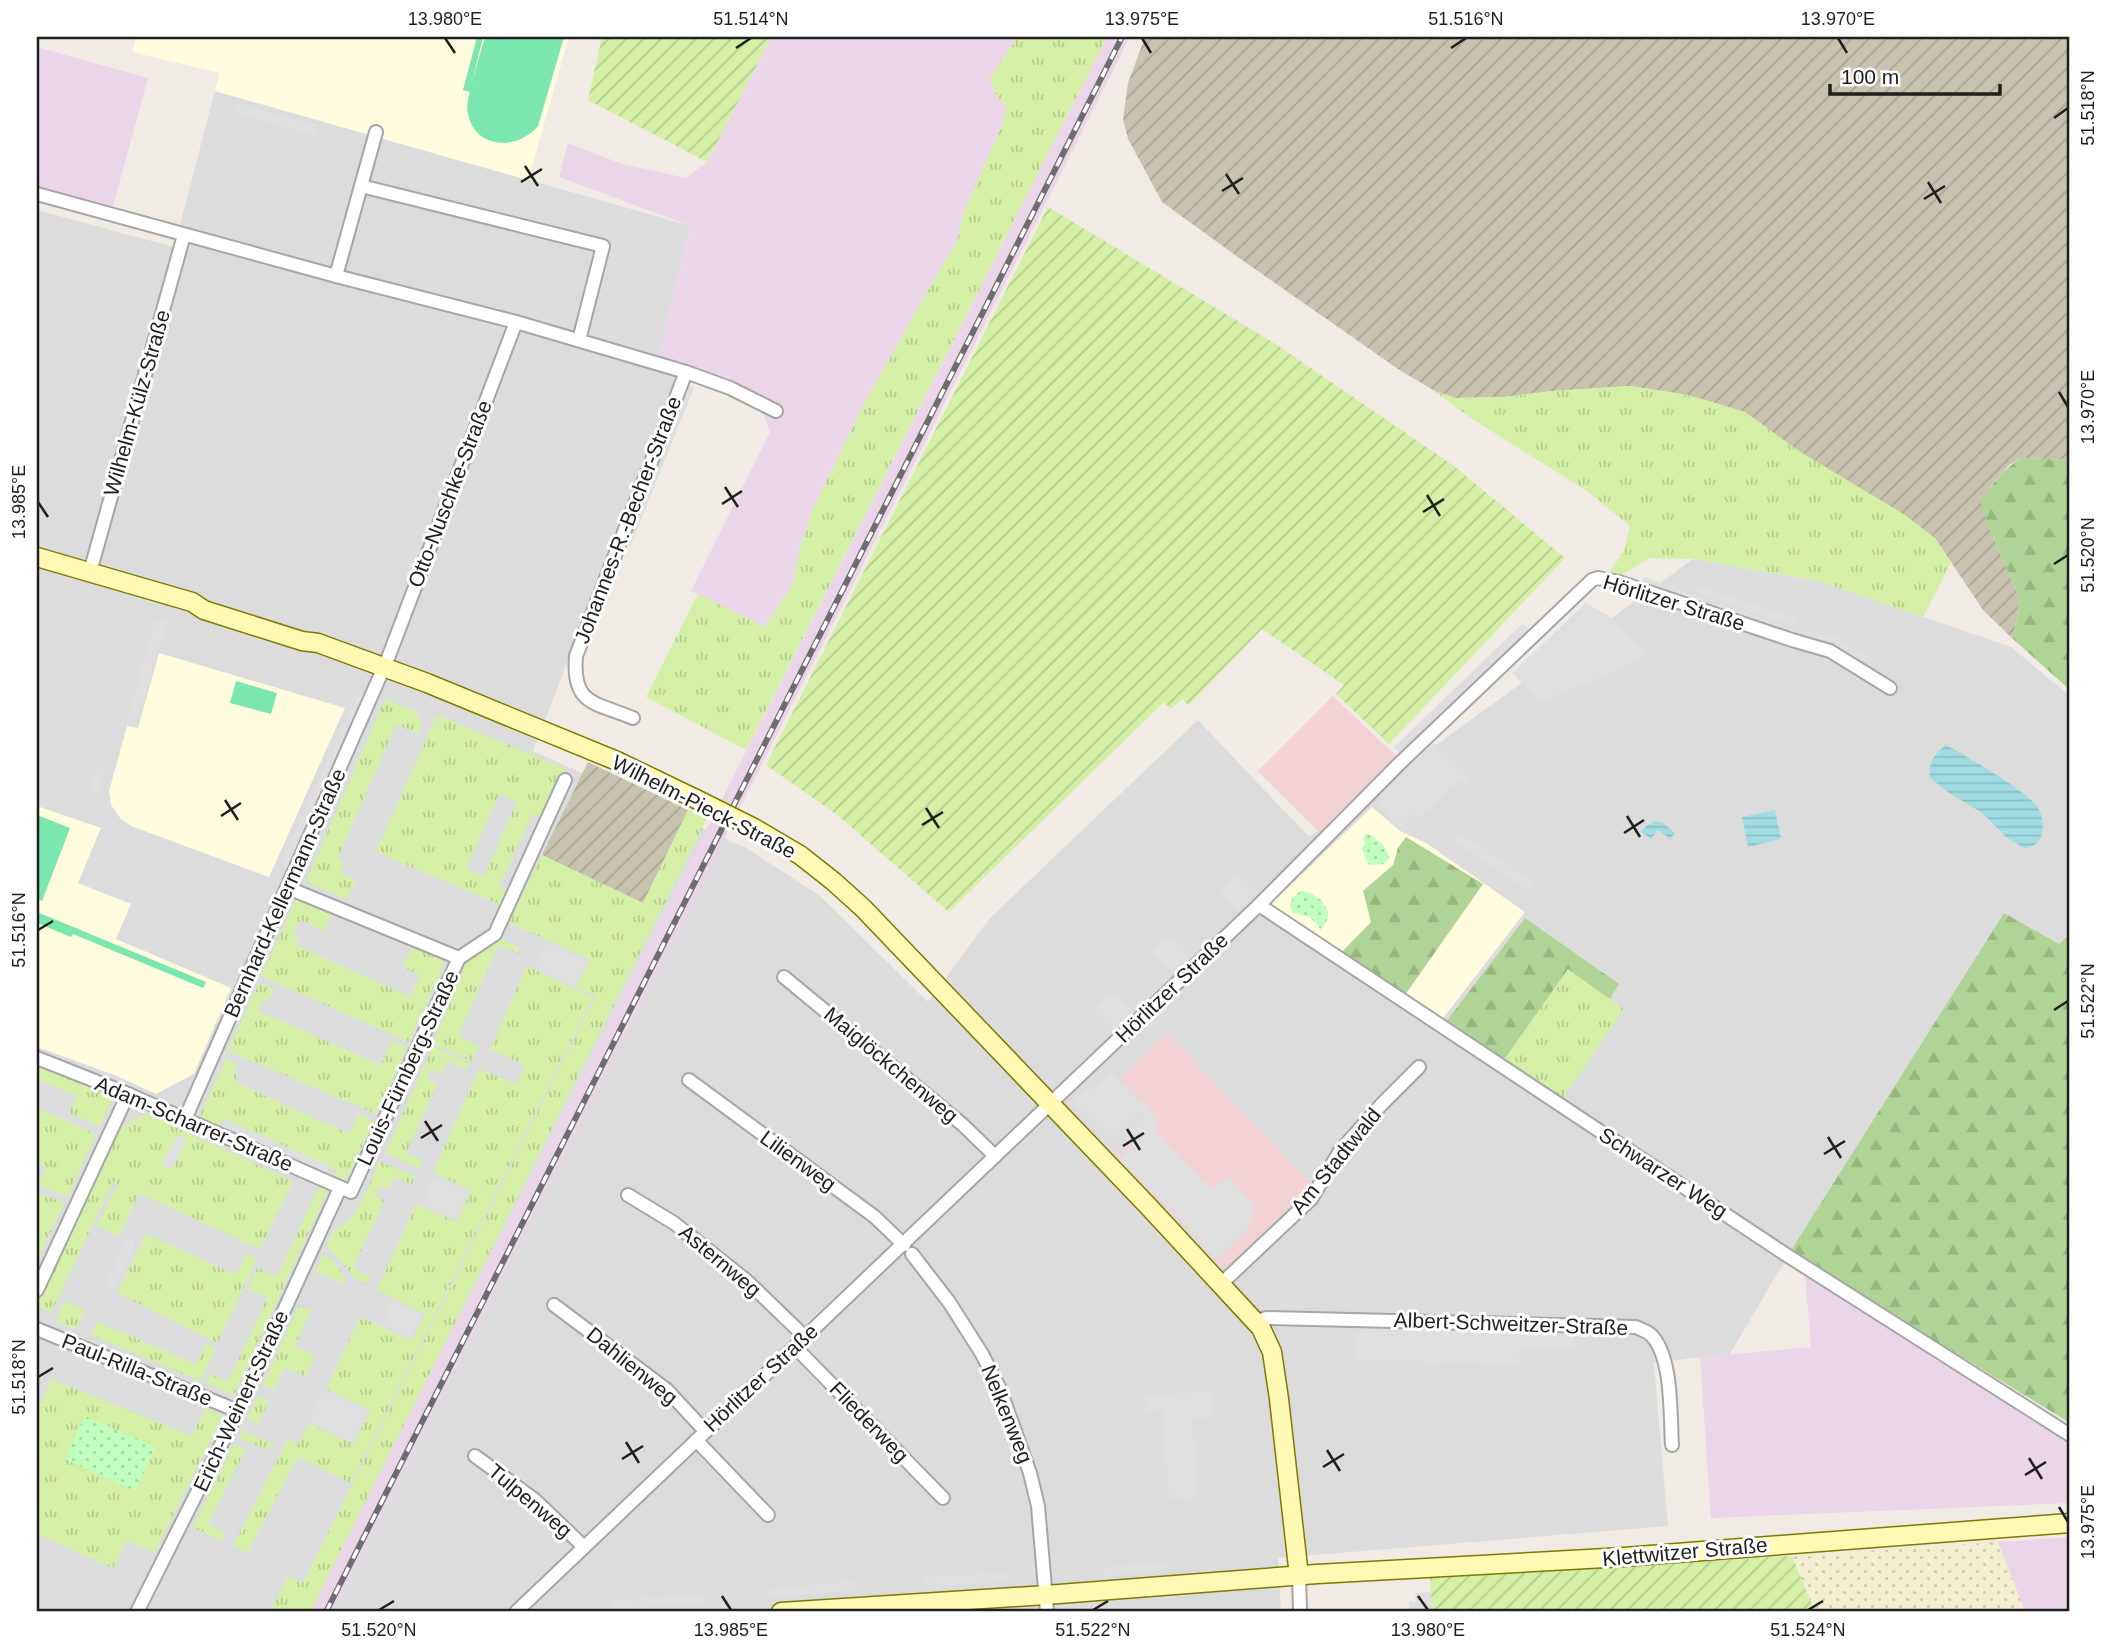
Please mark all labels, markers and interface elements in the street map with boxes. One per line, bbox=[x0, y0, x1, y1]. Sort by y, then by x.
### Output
text: 13.980°E bbox=[408, 9, 482, 29]
text: 51.514°N bbox=[713, 9, 789, 29]
text: 13.975°E bbox=[1105, 9, 1179, 29]
text: 51.516°N bbox=[1428, 9, 1504, 29]
text: 13.970°E bbox=[1801, 9, 1875, 29]
scale bar bbox=[1830, 52, 2000, 96]
text: 100 m bbox=[1841, 65, 1899, 88]
text: 51.518°N bbox=[2078, 70, 2098, 146]
street label: Wilhelm-Külz-Straße bbox=[99, 307, 174, 499]
text: 13.970°E bbox=[2078, 370, 2098, 444]
street label: Johannes-R.-Becher-Straße bbox=[570, 393, 685, 647]
street label: Otto-Nuschke-Straße bbox=[403, 397, 496, 591]
text: 13.985°E bbox=[9, 465, 29, 539]
text: 51.520°N bbox=[2078, 517, 2098, 593]
street label: Hörlitzer Straße bbox=[1600, 570, 1748, 635]
street label: Wilhelm-Pieck-Straße bbox=[609, 750, 800, 863]
street label: Bernhard-Kellermann-Straße bbox=[219, 765, 350, 1021]
text: 51.516°N bbox=[9, 892, 29, 968]
street label: Hörlitzer Straße bbox=[1111, 928, 1233, 1047]
text: 51.522°N bbox=[2078, 963, 2098, 1039]
street label: Louis-Fürnberg-Straße bbox=[352, 967, 463, 1169]
street label: Maiglöckchenweg bbox=[820, 1002, 963, 1127]
street label: Adam-Scharrer-Straße bbox=[92, 1071, 296, 1176]
street label: Am Stadtwald bbox=[1286, 1103, 1385, 1218]
street label: Schwarzer Weg bbox=[1595, 1123, 1732, 1222]
street label: Lilienweg bbox=[756, 1126, 840, 1196]
street label: Asternweg bbox=[675, 1220, 766, 1301]
street label: Erich-Weinert-Straße bbox=[189, 1307, 293, 1495]
street label: Albert-Schweitzer-Straße bbox=[1393, 1308, 1629, 1339]
street label: Hörlitzer Straße bbox=[699, 1319, 822, 1436]
street label: Dahlienweg bbox=[582, 1322, 682, 1409]
street label: Paul-Rilla-Straße bbox=[59, 1329, 216, 1410]
text: 51.518°N bbox=[9, 1339, 29, 1415]
street label: Nelkenweg bbox=[977, 1361, 1038, 1466]
street label: Fliederweg bbox=[825, 1377, 913, 1467]
street label: Tulpenweg bbox=[484, 1459, 577, 1542]
text: 13.975°E bbox=[2078, 1485, 2098, 1559]
street label: Klettwitzer Straße bbox=[1601, 1533, 1769, 1570]
text: 51.520°N bbox=[341, 1620, 417, 1640]
text: 13.985°E bbox=[694, 1620, 768, 1640]
text: 51.522°N bbox=[1055, 1620, 1131, 1640]
text: 13.980°E bbox=[1391, 1620, 1465, 1640]
text: 51.524°N bbox=[1770, 1620, 1846, 1640]

